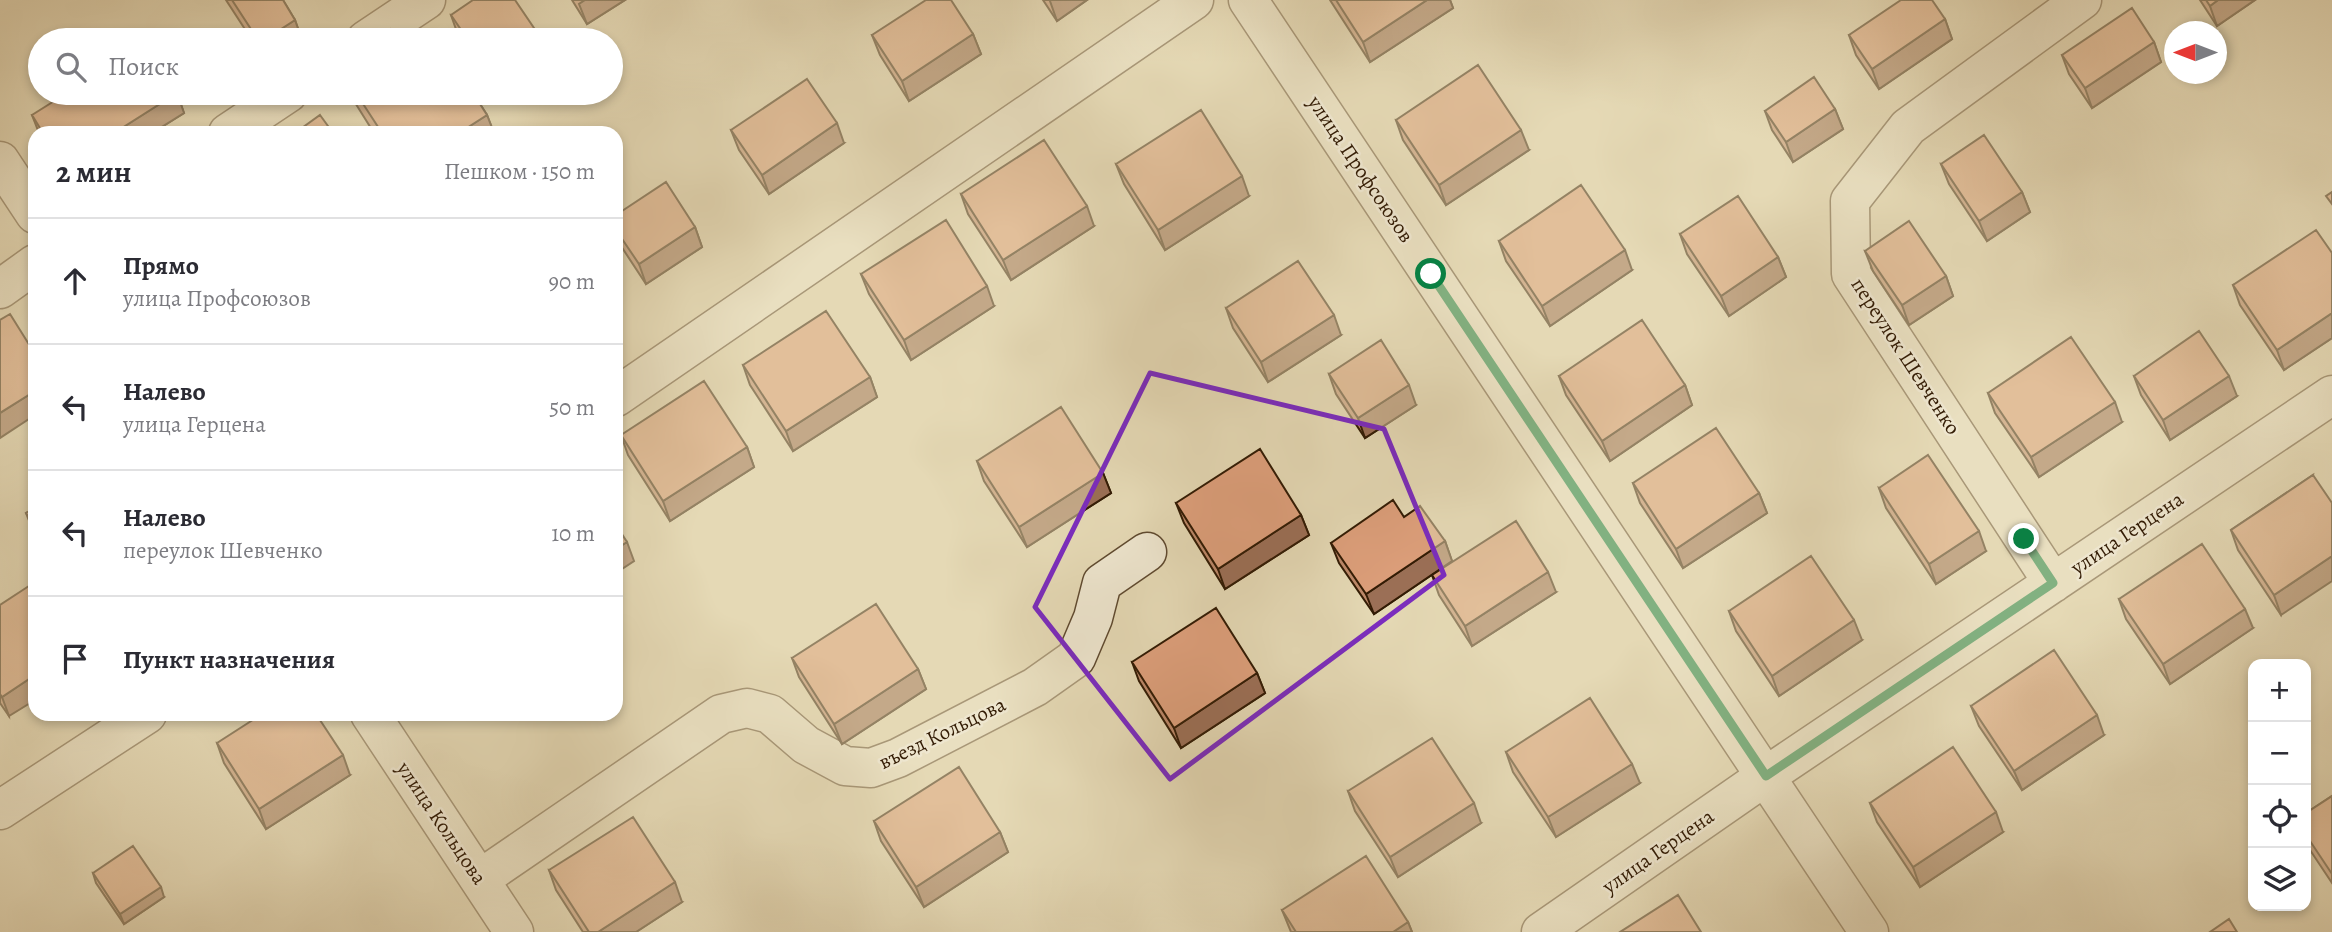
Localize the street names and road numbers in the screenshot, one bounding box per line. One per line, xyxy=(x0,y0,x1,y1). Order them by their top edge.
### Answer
street label: улица Профсоюзов xyxy=(1301,89,1421,248)
street label: переулок Шевченко xyxy=(1845,272,1967,440)
street label: улица Герцена xyxy=(2064,485,2189,582)
street label: въезд Кольцова xyxy=(874,690,1011,776)
street label: улица Кольцова xyxy=(390,755,494,890)
street label: улица Герцена xyxy=(1596,802,1720,900)

